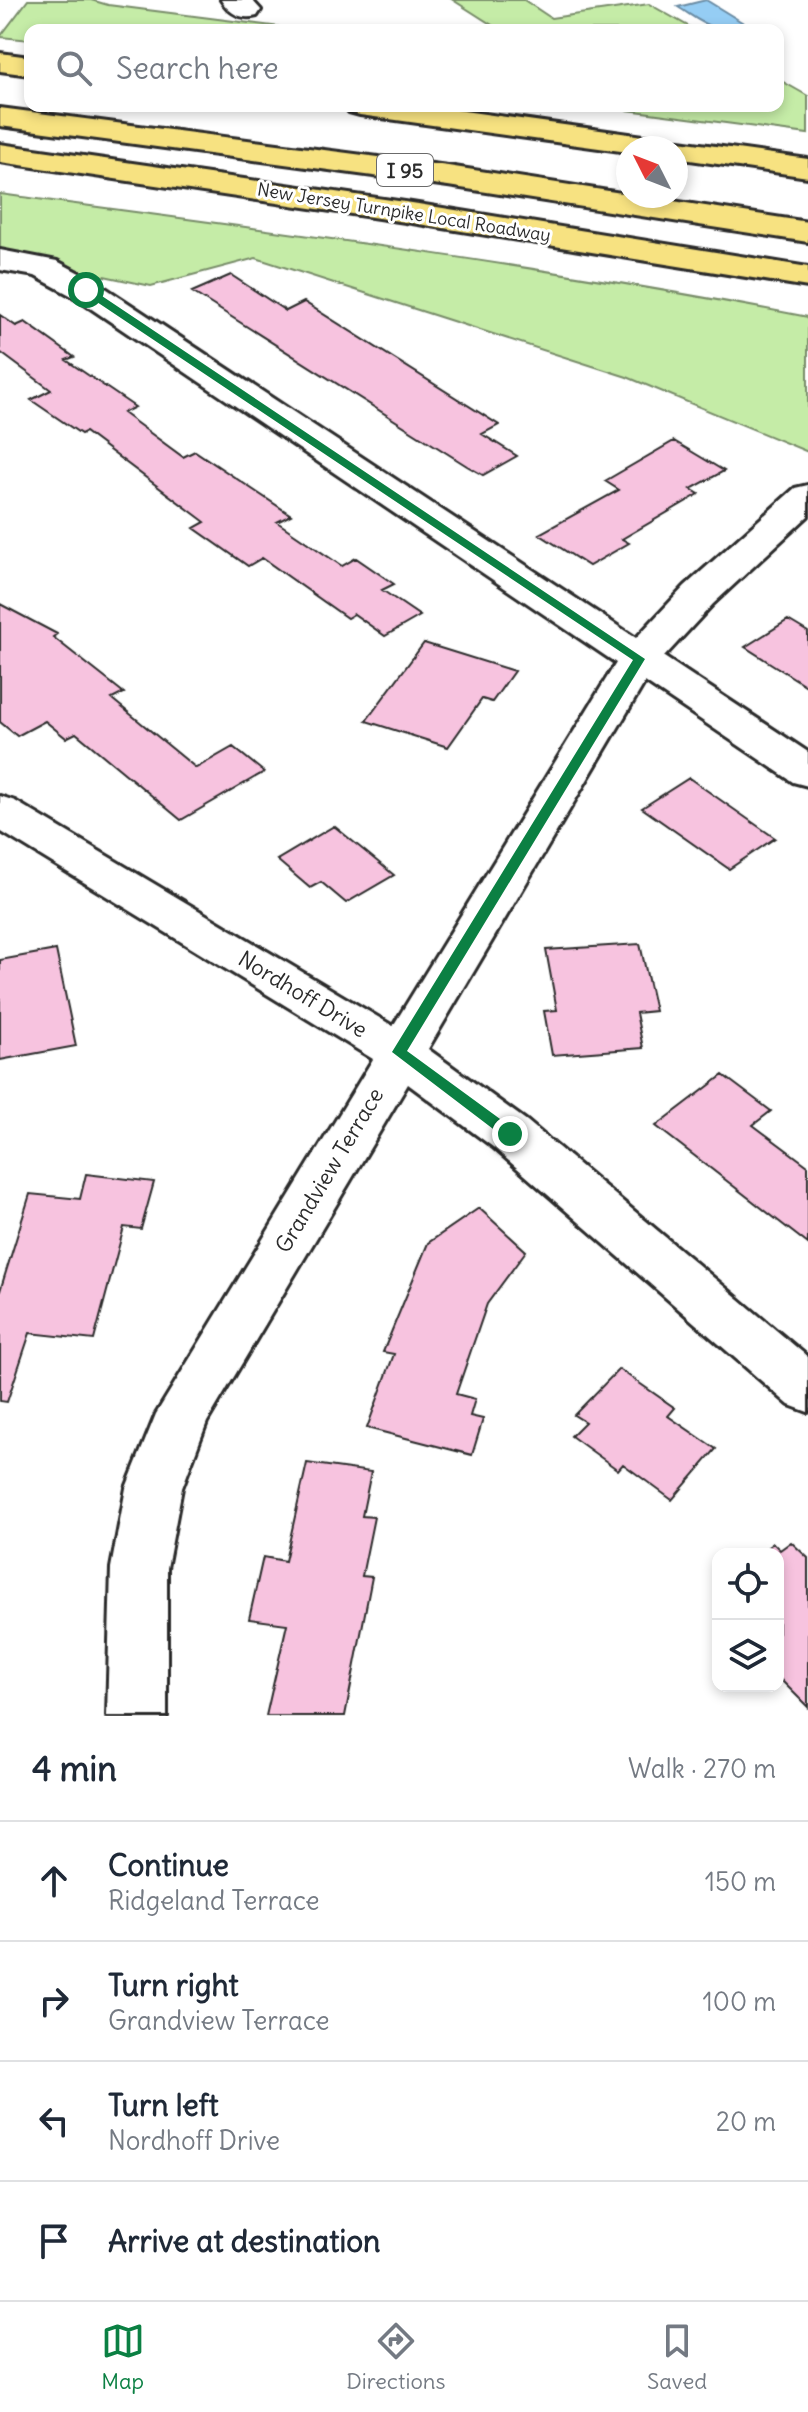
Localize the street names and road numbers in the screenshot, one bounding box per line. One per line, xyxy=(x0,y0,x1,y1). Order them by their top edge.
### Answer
road number: I 95 xyxy=(377,154,433,186)
street label: New Jersey Turnpike Local Roadway xyxy=(256,177,552,247)
street label: Nordhoff Drive xyxy=(233,944,373,1044)
street label: Grandview Terrace xyxy=(269,1082,389,1258)

